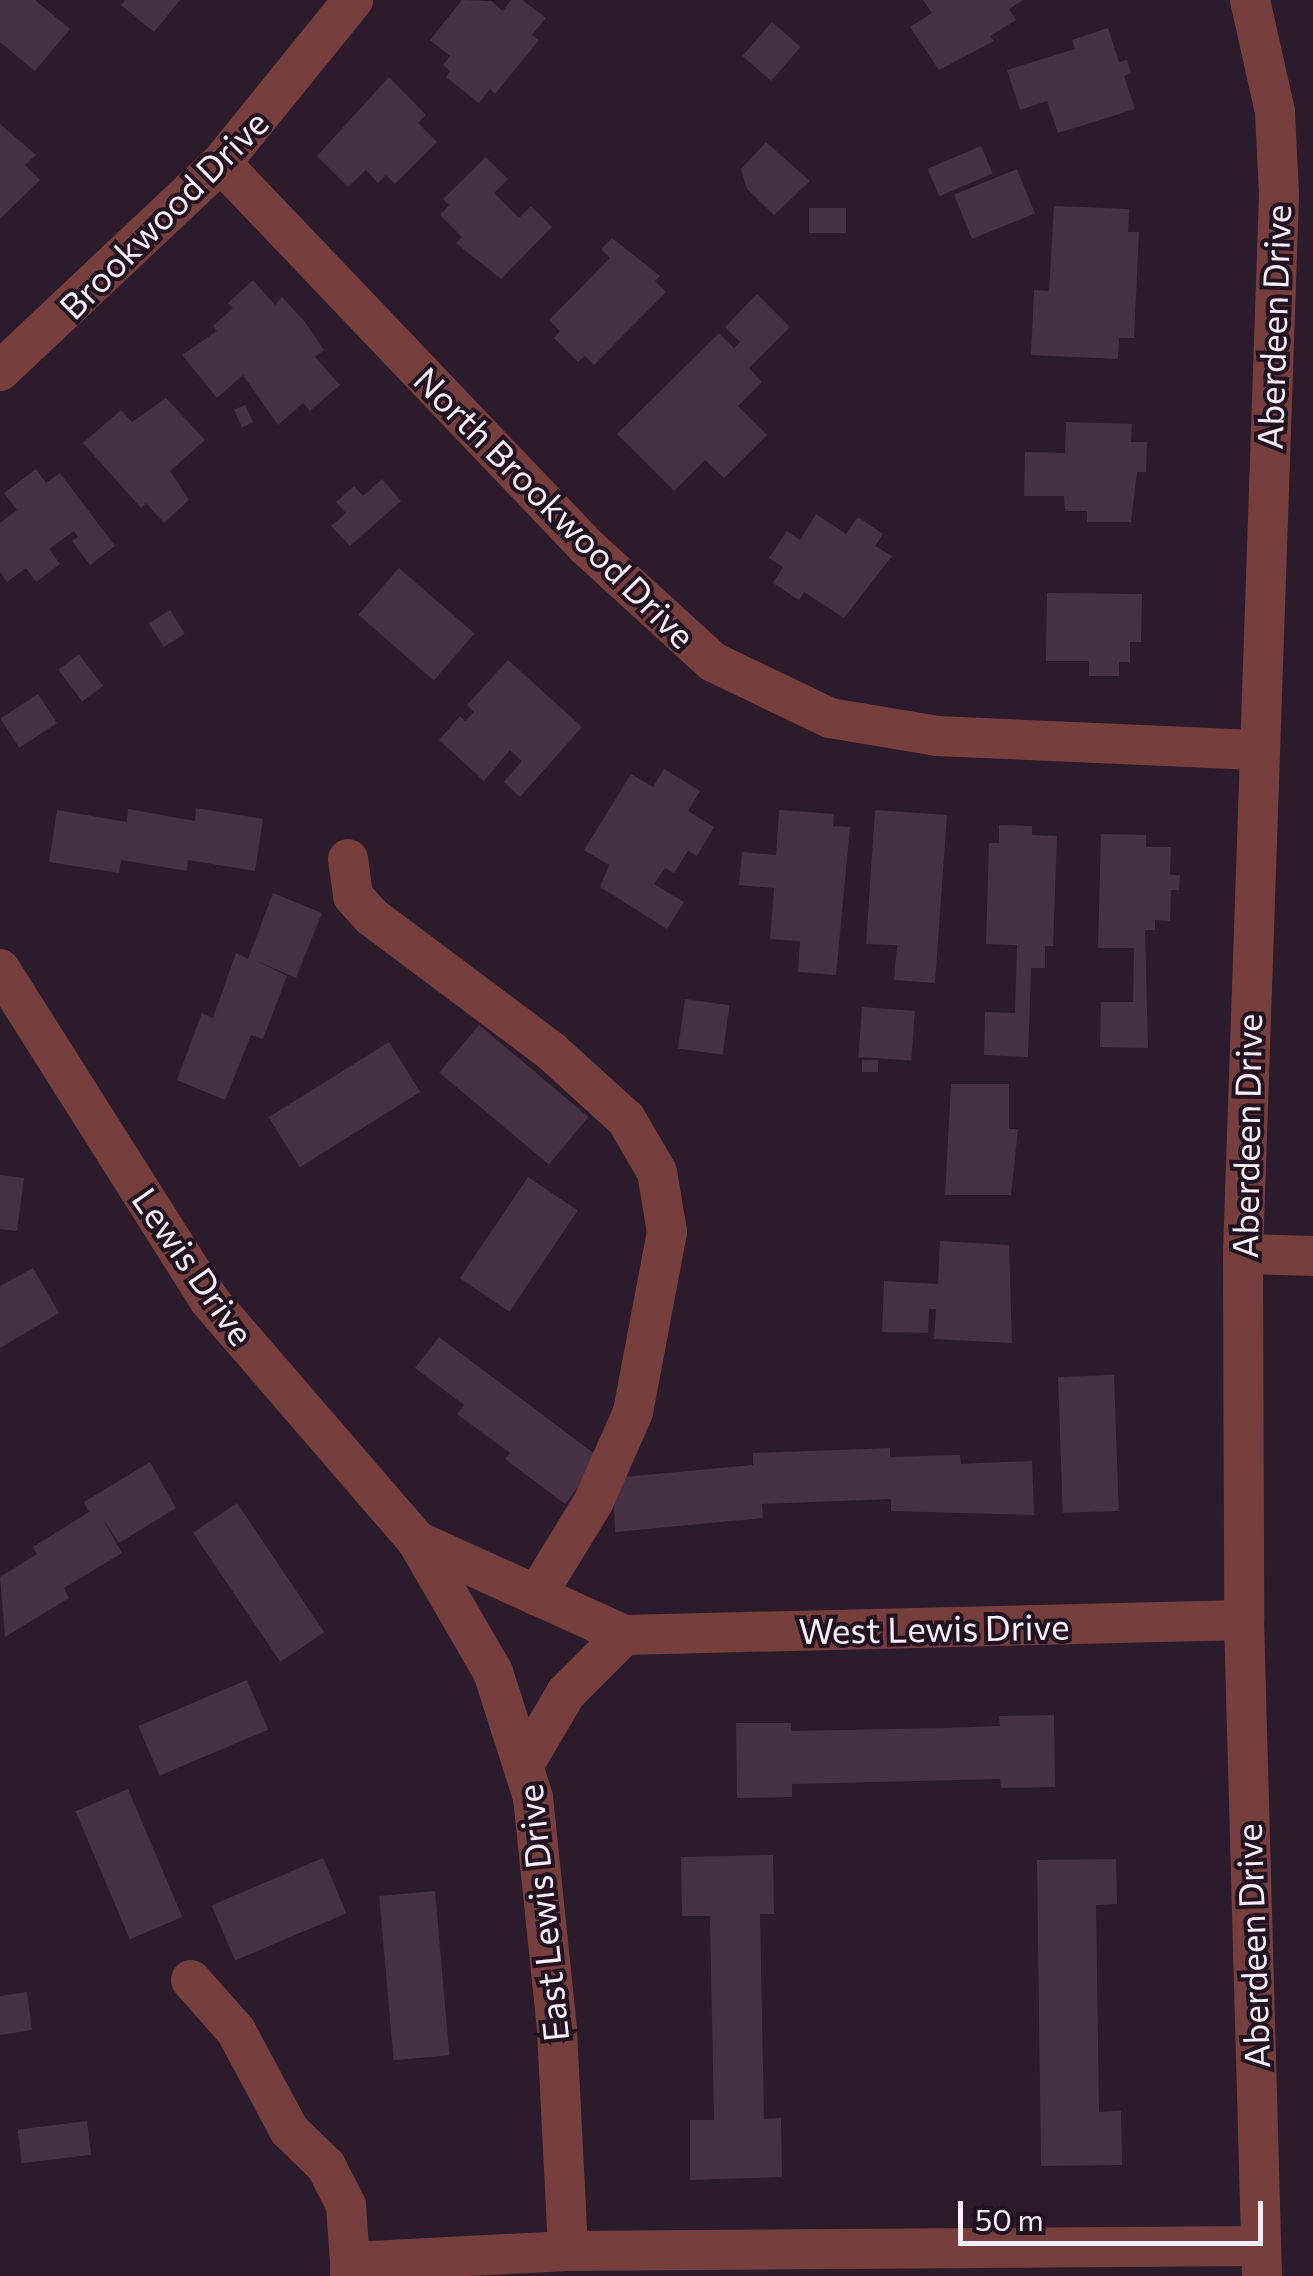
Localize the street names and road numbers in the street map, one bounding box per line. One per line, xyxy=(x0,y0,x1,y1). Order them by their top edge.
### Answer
street label: Brookwood Drive xyxy=(50,101,276,327)
street label: Aberdeen Drive xyxy=(1248,204,1298,450)
street label: North Brookwood Drive xyxy=(406,358,704,656)
street label: Aberdeen Drive xyxy=(1223,1013,1269,1259)
street label: Lewis Drive xyxy=(125,1179,263,1353)
street label: West Lewis Drive xyxy=(798,1605,1070,1651)
street label: East Lewis Drive xyxy=(508,1782,576,2044)
street label: Aberdeen Drive xyxy=(1227,1823,1277,2069)

